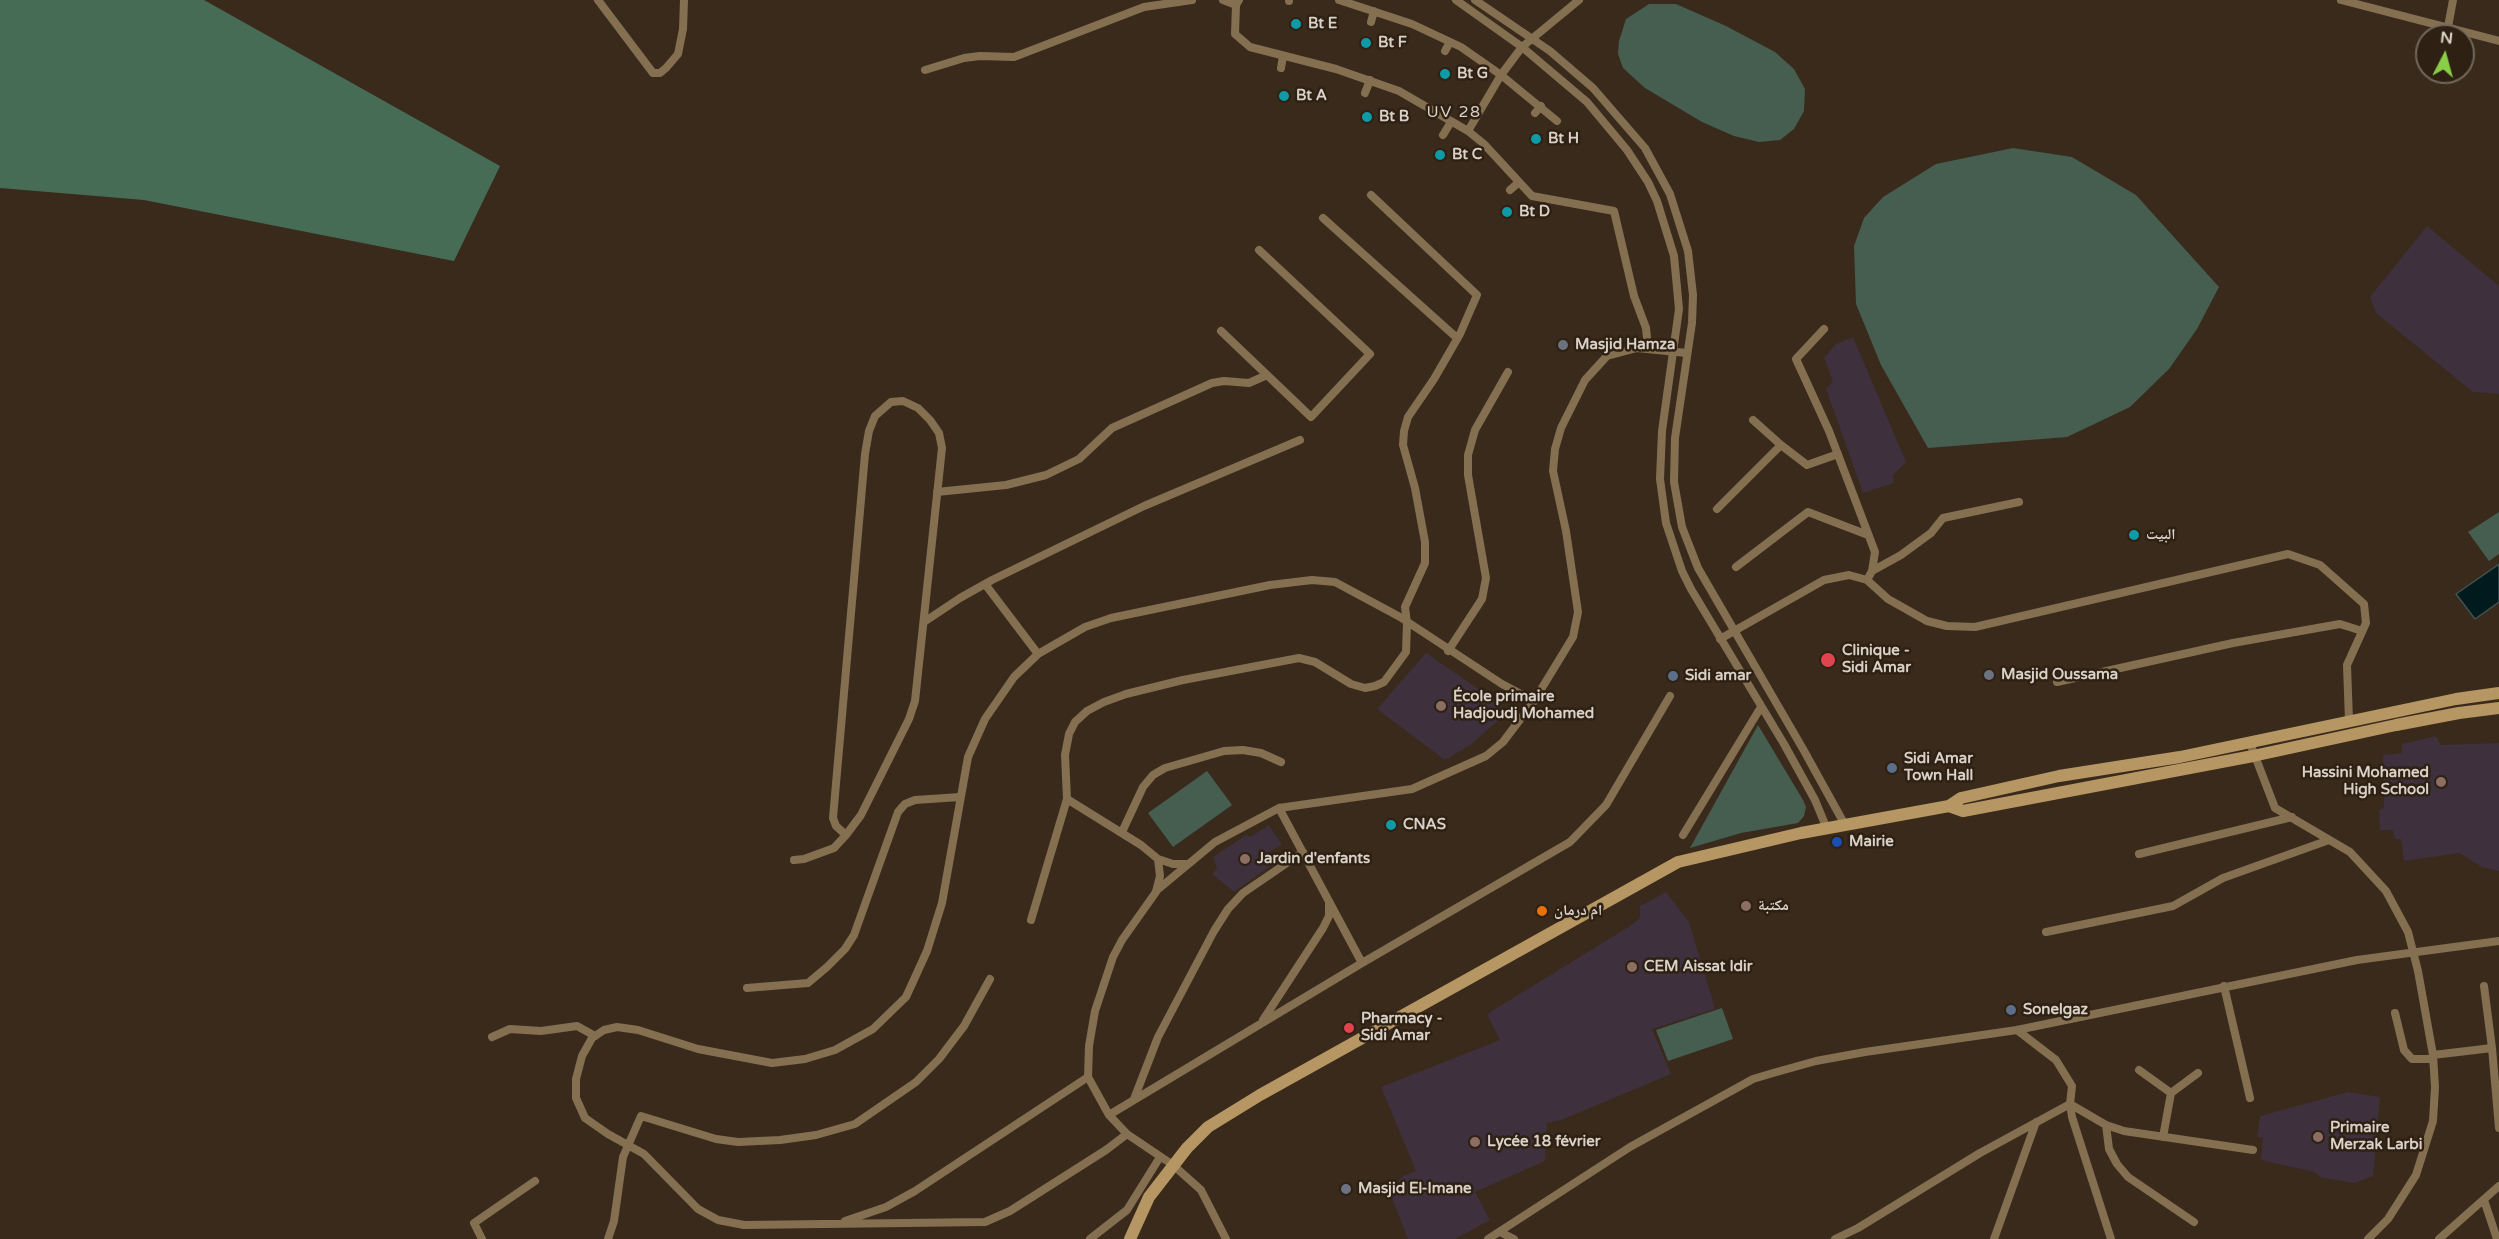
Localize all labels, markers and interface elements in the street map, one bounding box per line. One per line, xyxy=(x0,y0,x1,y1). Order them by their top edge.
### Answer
place label: Bt E xyxy=(1308,15,1337,33)
marker: Bt E xyxy=(1289,17,1303,31)
north arrow xyxy=(2415,24,2475,84)
text: N xyxy=(2439,27,2454,49)
place label: Bt F xyxy=(1378,34,1407,52)
marker: Bt F xyxy=(1359,36,1373,50)
place label: Bt G xyxy=(1457,65,1488,83)
marker: Bt G xyxy=(1438,67,1452,81)
place label: Bt A xyxy=(1296,87,1327,105)
marker: Bt A xyxy=(1277,89,1291,103)
district label: UV 28 xyxy=(1427,103,1481,123)
place label: Bt B xyxy=(1379,108,1409,126)
marker: Bt B xyxy=(1360,110,1374,124)
place label: Bt H xyxy=(1548,130,1579,148)
marker: Bt H xyxy=(1529,132,1543,146)
place label: Bt C xyxy=(1452,146,1482,164)
marker: Bt C xyxy=(1433,148,1447,162)
place label: Bt D xyxy=(1519,203,1550,221)
marker: Bt D xyxy=(1500,205,1514,219)
place label: Masjid Hamza xyxy=(1575,336,1675,354)
marker: Masjid Hamza xyxy=(1556,338,1570,352)
place label: البيت xyxy=(2146,526,2176,544)
marker: البيت xyxy=(2127,528,2141,542)
place label: Clinique - Sidi Amar xyxy=(1842,642,1911,677)
marker: Clinique - Sidi Amar xyxy=(1819,651,1837,669)
place label: Masjid Oussama xyxy=(2001,666,2118,684)
place label: Sidi amar xyxy=(1685,667,1751,685)
marker: Masjid Oussama xyxy=(1982,668,1996,682)
marker: Sidi amar xyxy=(1666,669,1680,683)
place label: École primaire Hadjoudj Mohamed xyxy=(1453,688,1594,723)
marker: École primaire Hadjoudj Mohamed xyxy=(1434,699,1448,713)
place label: Sidi Amar Town Hall xyxy=(1904,750,1973,785)
marker: Sidi Amar Town Hall xyxy=(1885,761,1899,775)
place label: Hassini Mohamed High School xyxy=(2302,764,2429,799)
marker: Hassini Mohamed High School xyxy=(2434,775,2448,789)
place label: CNAS xyxy=(1403,816,1446,834)
marker: CNAS xyxy=(1384,818,1398,832)
place label: Mairie xyxy=(1849,833,1894,851)
marker: Mairie xyxy=(1830,835,1844,849)
place label: Jardin d'enfants xyxy=(1257,850,1370,868)
marker: Jardin d'enfants xyxy=(1238,852,1252,866)
place label: مكتبة xyxy=(1758,897,1789,915)
marker: مكتبة xyxy=(1739,899,1753,913)
place label: ام درمان xyxy=(1554,902,1602,920)
marker: ام درمان xyxy=(1535,904,1549,918)
place label: CEM Aissat Idir xyxy=(1644,958,1752,976)
marker: CEM Aissat Idir xyxy=(1625,960,1639,974)
place label: Sonelgaz xyxy=(2023,1001,2088,1019)
marker: Sonelgaz xyxy=(2004,1003,2018,1017)
place label: Pharmacy - Sidi Amar xyxy=(1361,1010,1443,1045)
marker: Pharmacy - Sidi Amar xyxy=(1342,1021,1356,1035)
place label: Primaire Merzak Larbi xyxy=(2330,1119,2423,1154)
marker: Primaire Merzak Larbi xyxy=(2311,1130,2325,1144)
place label: Lycée 18 février xyxy=(1487,1133,1601,1151)
marker: Lycée 18 février xyxy=(1468,1135,1482,1149)
place label: Masjid El-Imane xyxy=(1358,1180,1472,1198)
marker: Masjid El-Imane xyxy=(1339,1182,1353,1196)

